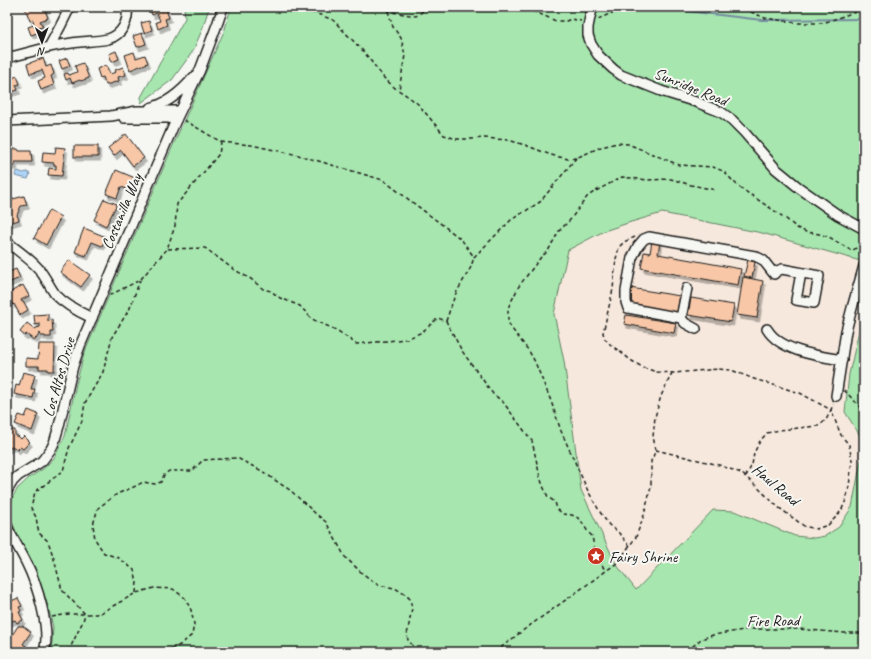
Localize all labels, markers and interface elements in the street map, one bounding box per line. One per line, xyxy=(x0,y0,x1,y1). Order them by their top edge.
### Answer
north arrow xyxy=(22,22,62,62)
text: N xyxy=(36,45,46,59)
street label: Sunridge Road xyxy=(651,63,733,112)
street label: Costanilla Way xyxy=(97,169,147,252)
street label: Los Altos Drive xyxy=(38,334,80,419)
street label: Haul Road xyxy=(748,459,805,512)
place icon: Fairy Shrine xyxy=(586,546,606,566)
place label: Fairy Shrine xyxy=(609,547,679,567)
street label: Fire Road xyxy=(747,610,802,631)

